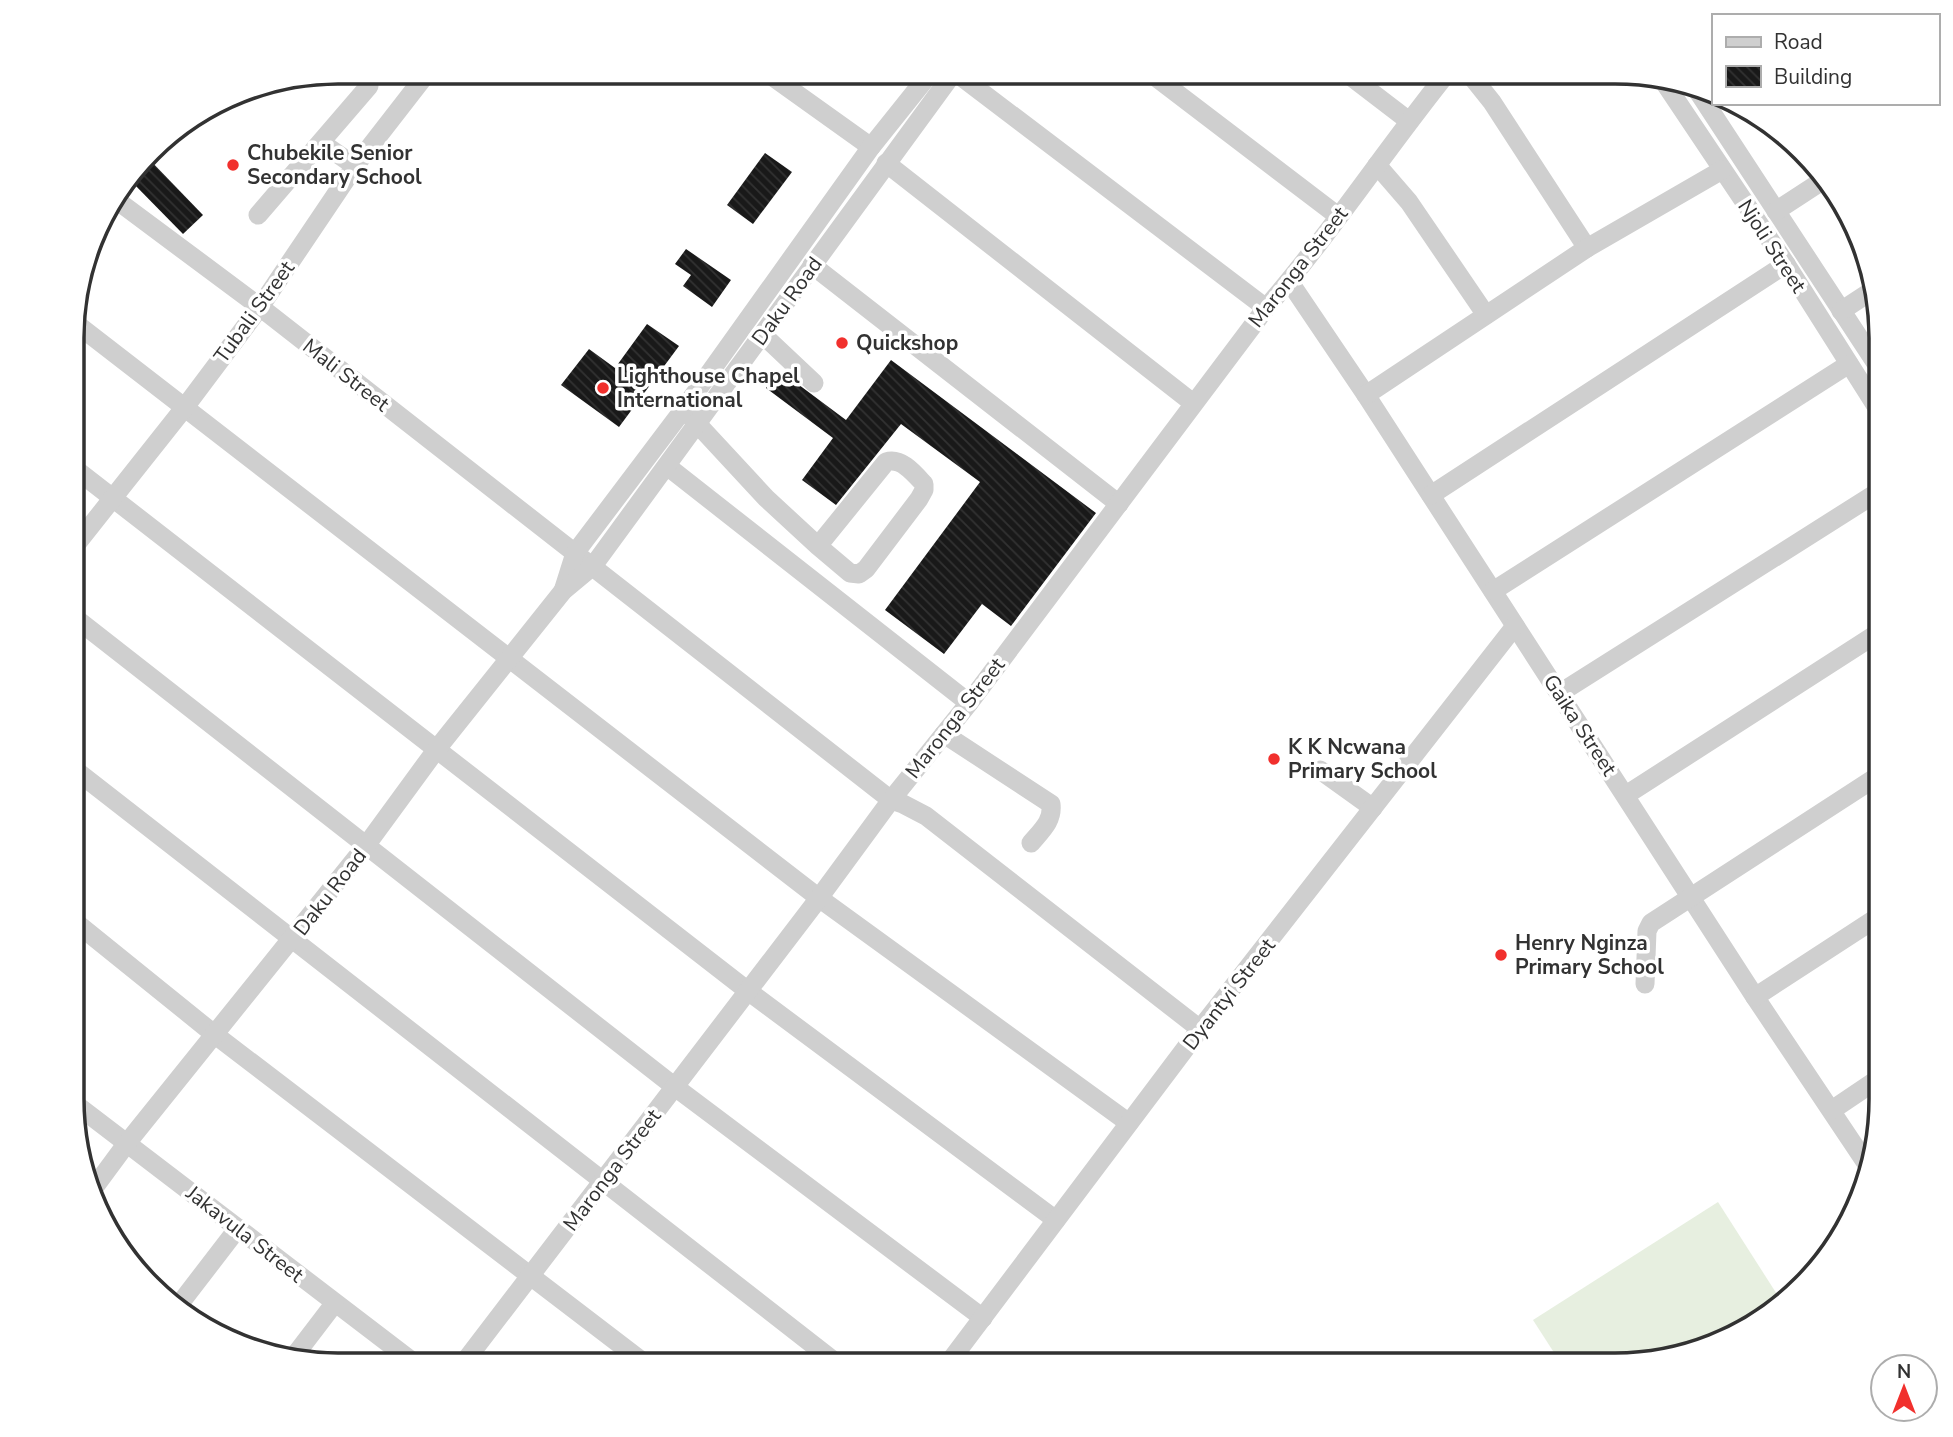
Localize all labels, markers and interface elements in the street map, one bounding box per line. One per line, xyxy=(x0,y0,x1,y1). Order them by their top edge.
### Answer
legend xyxy=(1712,14,1939,105)
text: Road xyxy=(1774,28,1823,56)
text: Building xyxy=(1774,63,1852,91)
place label: Chubekile Senior Secondary School xyxy=(247,139,422,191)
marker: Chubekile Senior Secondary School xyxy=(225,157,241,173)
street label: Njoli Street xyxy=(1731,194,1813,299)
street label: Maronga Street xyxy=(1242,200,1354,333)
street label: Daku Road xyxy=(745,251,829,351)
street label: Tubali Street xyxy=(207,255,301,369)
place label: Quickshop xyxy=(856,329,958,357)
street label: Mali Street xyxy=(297,332,396,418)
marker: Quickshop xyxy=(834,335,850,351)
place label: Lighthouse Chapel International xyxy=(617,362,800,414)
marker: Lighthouse Chapel International xyxy=(595,380,611,396)
street label: Maronga Street xyxy=(899,651,1011,784)
street label: Gaika Street xyxy=(1537,669,1624,782)
place label: K K Ncwana Primary School xyxy=(1288,733,1437,785)
marker: K K Ncwana Primary School xyxy=(1266,751,1282,767)
street label: Daku Road xyxy=(287,843,373,941)
place label: Henry Nginza Primary School xyxy=(1515,929,1664,981)
street label: Dyantyi Street xyxy=(1176,932,1282,1056)
marker: Henry Nginza Primary School xyxy=(1493,947,1509,963)
street label: Maronga Street xyxy=(557,1103,668,1237)
street label: Jakavula Street xyxy=(180,1179,310,1289)
north arrow xyxy=(1869,1353,1939,1423)
text: N xyxy=(1897,1359,1911,1385)

